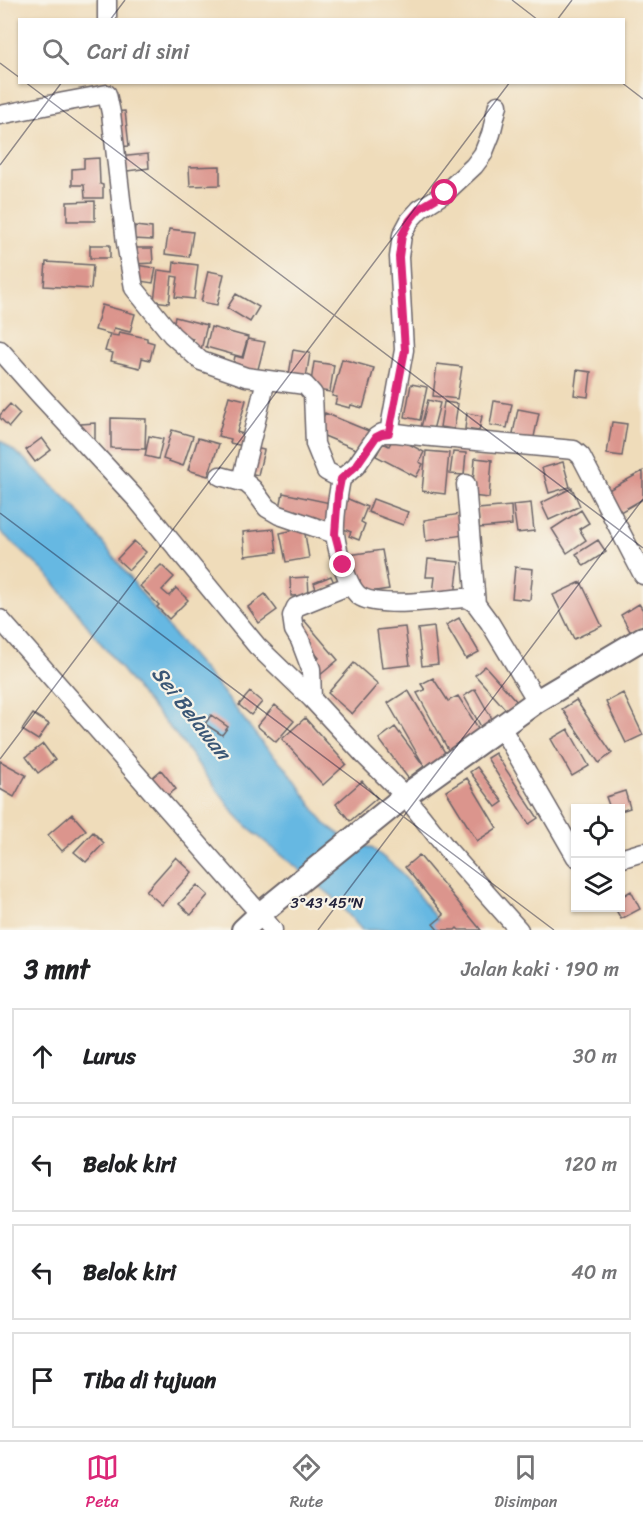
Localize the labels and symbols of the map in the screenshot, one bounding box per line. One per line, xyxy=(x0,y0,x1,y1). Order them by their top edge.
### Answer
route start xyxy=(431,179,457,205)
route end xyxy=(329,551,355,577)
water label: Sei Belawan xyxy=(142,657,242,771)
text: 3°43'45"N xyxy=(290,890,364,916)

